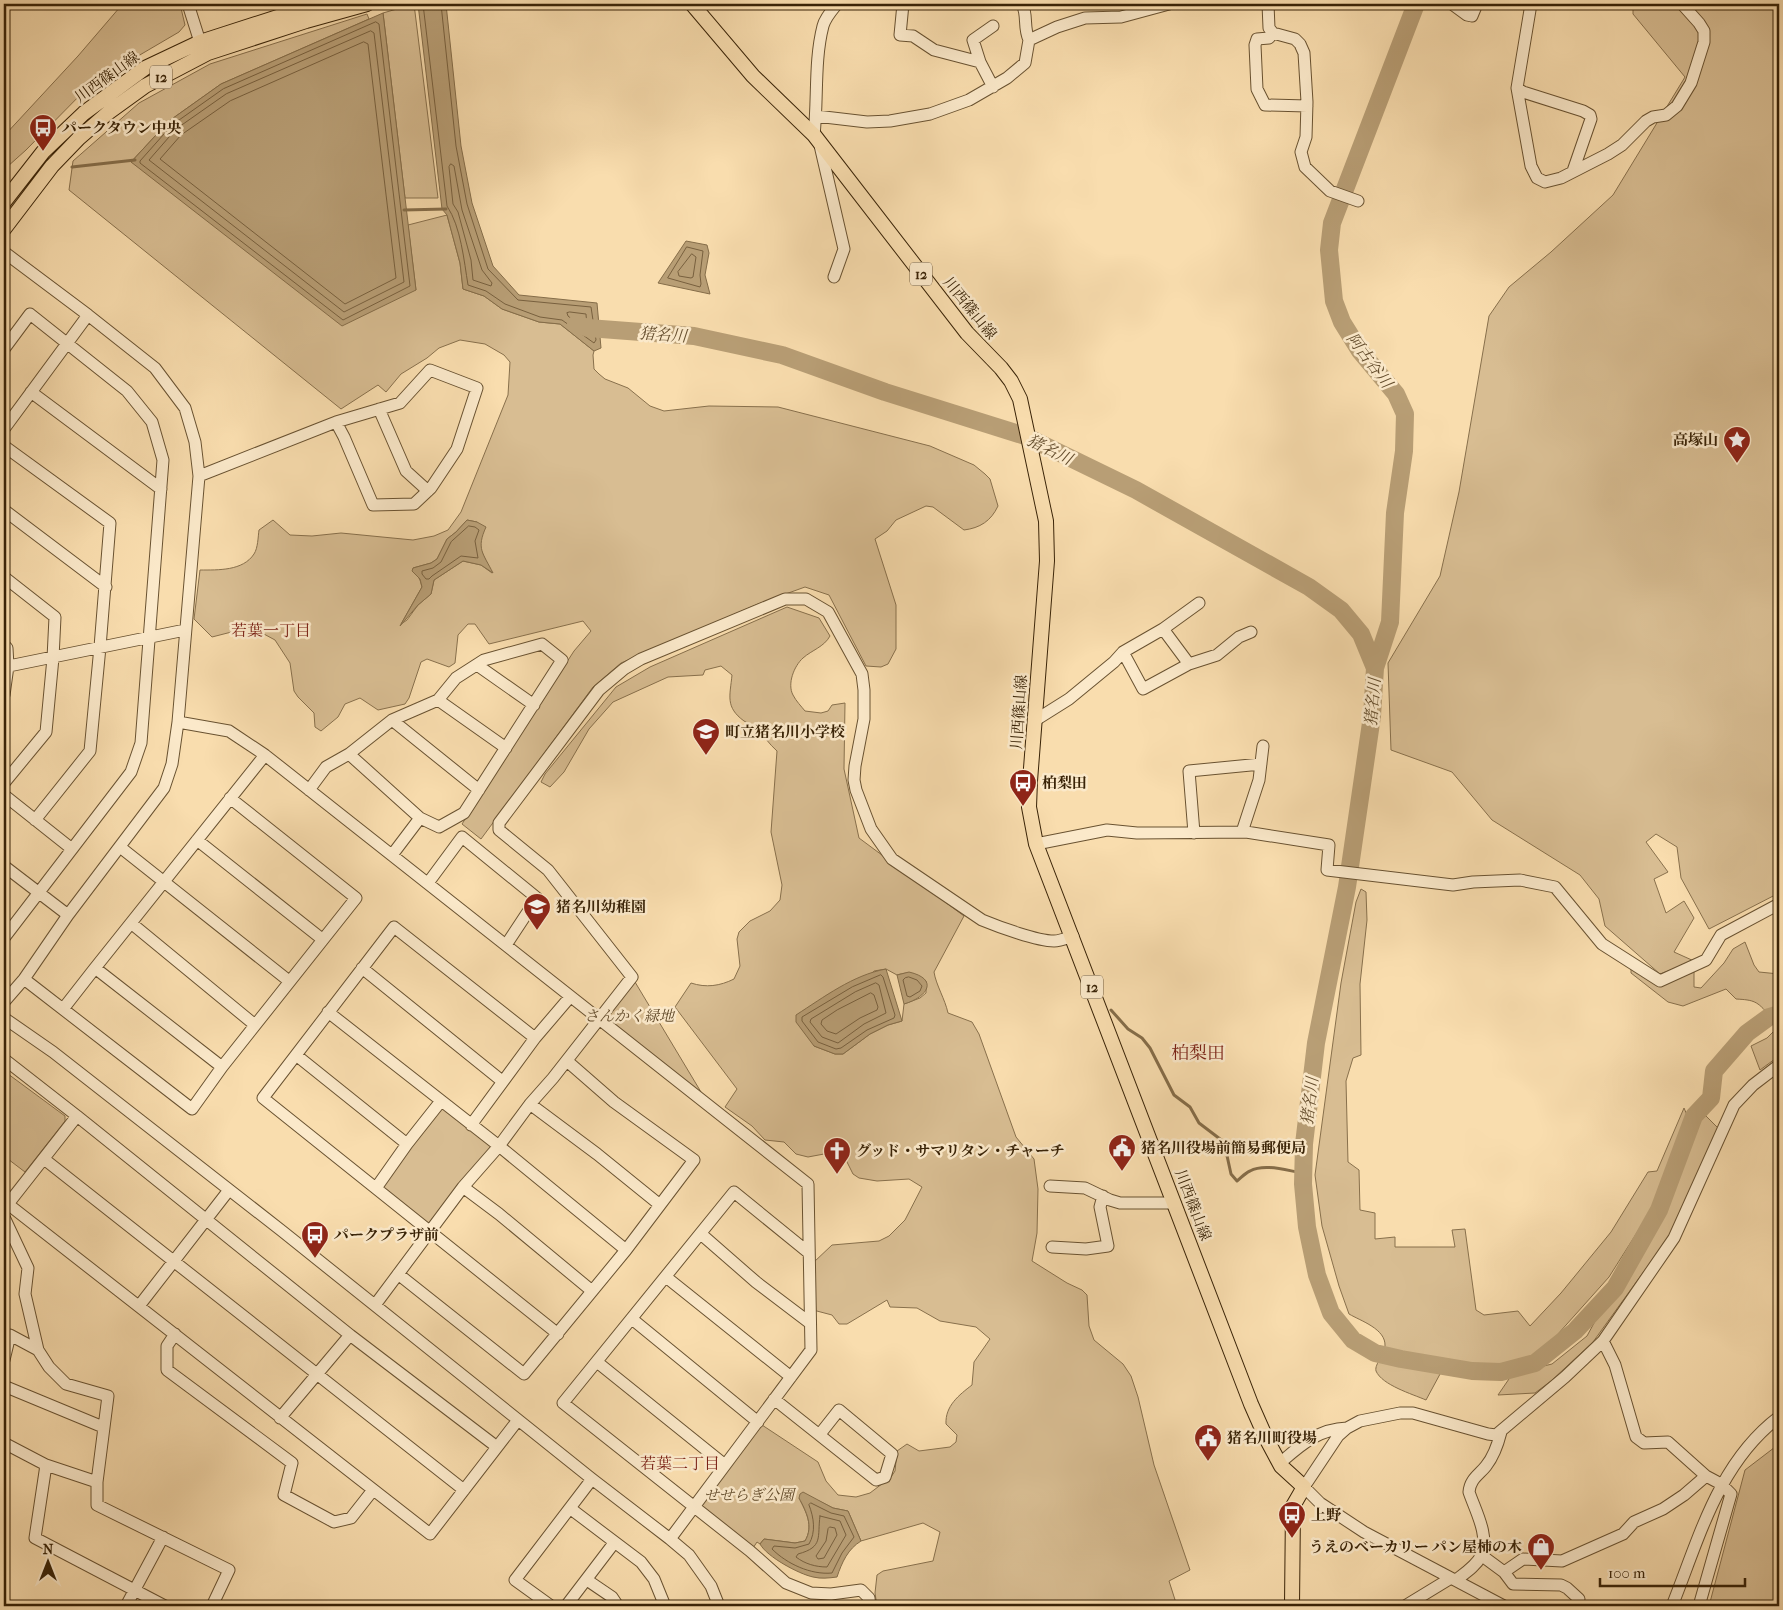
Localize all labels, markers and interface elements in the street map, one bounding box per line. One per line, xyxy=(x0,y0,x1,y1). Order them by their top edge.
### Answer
street label: 川西篠山線 xyxy=(71,48,143,106)
road number: 12 xyxy=(150,66,172,88)
bus stop icon: パークタウン中央 xyxy=(28,113,58,152)
place label: パークタウン中央 xyxy=(62,119,182,137)
road number: 12 xyxy=(910,262,932,286)
street label: 川西篠山線 xyxy=(939,273,1001,343)
water label: 猪名川 xyxy=(638,323,690,346)
water label: 阿古谷川 xyxy=(1343,329,1398,393)
place icon: 高塚山 xyxy=(1722,425,1752,464)
water label: 猪名川 xyxy=(1024,430,1077,469)
place label: 高塚山 xyxy=(1673,431,1718,449)
district label: 若葉一丁目 xyxy=(231,621,311,640)
street label: 川西篠山線 xyxy=(1007,674,1031,750)
water label: 猪名川 xyxy=(1361,675,1384,727)
school or university icon: 町立猪名川小学校 xyxy=(691,717,721,756)
place label: 町立猪名川小学校 xyxy=(725,723,845,741)
bus stop icon: 柏梨田 xyxy=(1008,768,1038,807)
place label: 柏梨田 xyxy=(1042,774,1087,792)
school or university icon: 猪名川幼稚園 xyxy=(522,892,552,931)
place label: 猪名川幼稚園 xyxy=(556,898,646,916)
road number: 12 xyxy=(1081,976,1103,999)
park label: さんかく緑地 xyxy=(584,1007,676,1025)
district label: 柏梨田 xyxy=(1171,1043,1225,1064)
water label: 猪名川 xyxy=(1297,1074,1322,1126)
public building icon: 猪名川役場前簡易郵便局 xyxy=(1107,1133,1137,1172)
church icon: グッド・サマリタン・チャーチ xyxy=(822,1136,852,1175)
place label: 猪名川役場前簡易郵便局 xyxy=(1141,1139,1306,1157)
place label: グッド・サマリタン・チャーチ xyxy=(856,1142,1065,1160)
street label: 川西篠山線 xyxy=(1171,1167,1215,1243)
bus stop icon: パークプラザ前 xyxy=(300,1220,330,1259)
place label: パークプラザ前 xyxy=(334,1226,439,1244)
public building icon: 猪名川町役場 xyxy=(1193,1423,1223,1462)
place label: 猪名川町役場 xyxy=(1227,1429,1317,1447)
district label: 若葉二丁目 xyxy=(640,1454,720,1473)
park label: せせらぎ公園 xyxy=(704,1486,797,1504)
bus stop icon: 上野 xyxy=(1277,1500,1307,1539)
place label: 上野 xyxy=(1311,1506,1342,1524)
shop icon: うえのベーカリー パン屋柿の木 xyxy=(1526,1532,1556,1571)
north arrow xyxy=(22,1538,72,1588)
place label: うえのベーカリー パン屋柿の木 xyxy=(1309,1538,1522,1556)
text: N xyxy=(43,1541,54,1558)
scale bar xyxy=(1600,1555,1746,1587)
text: 100 m xyxy=(1608,1564,1646,1582)

